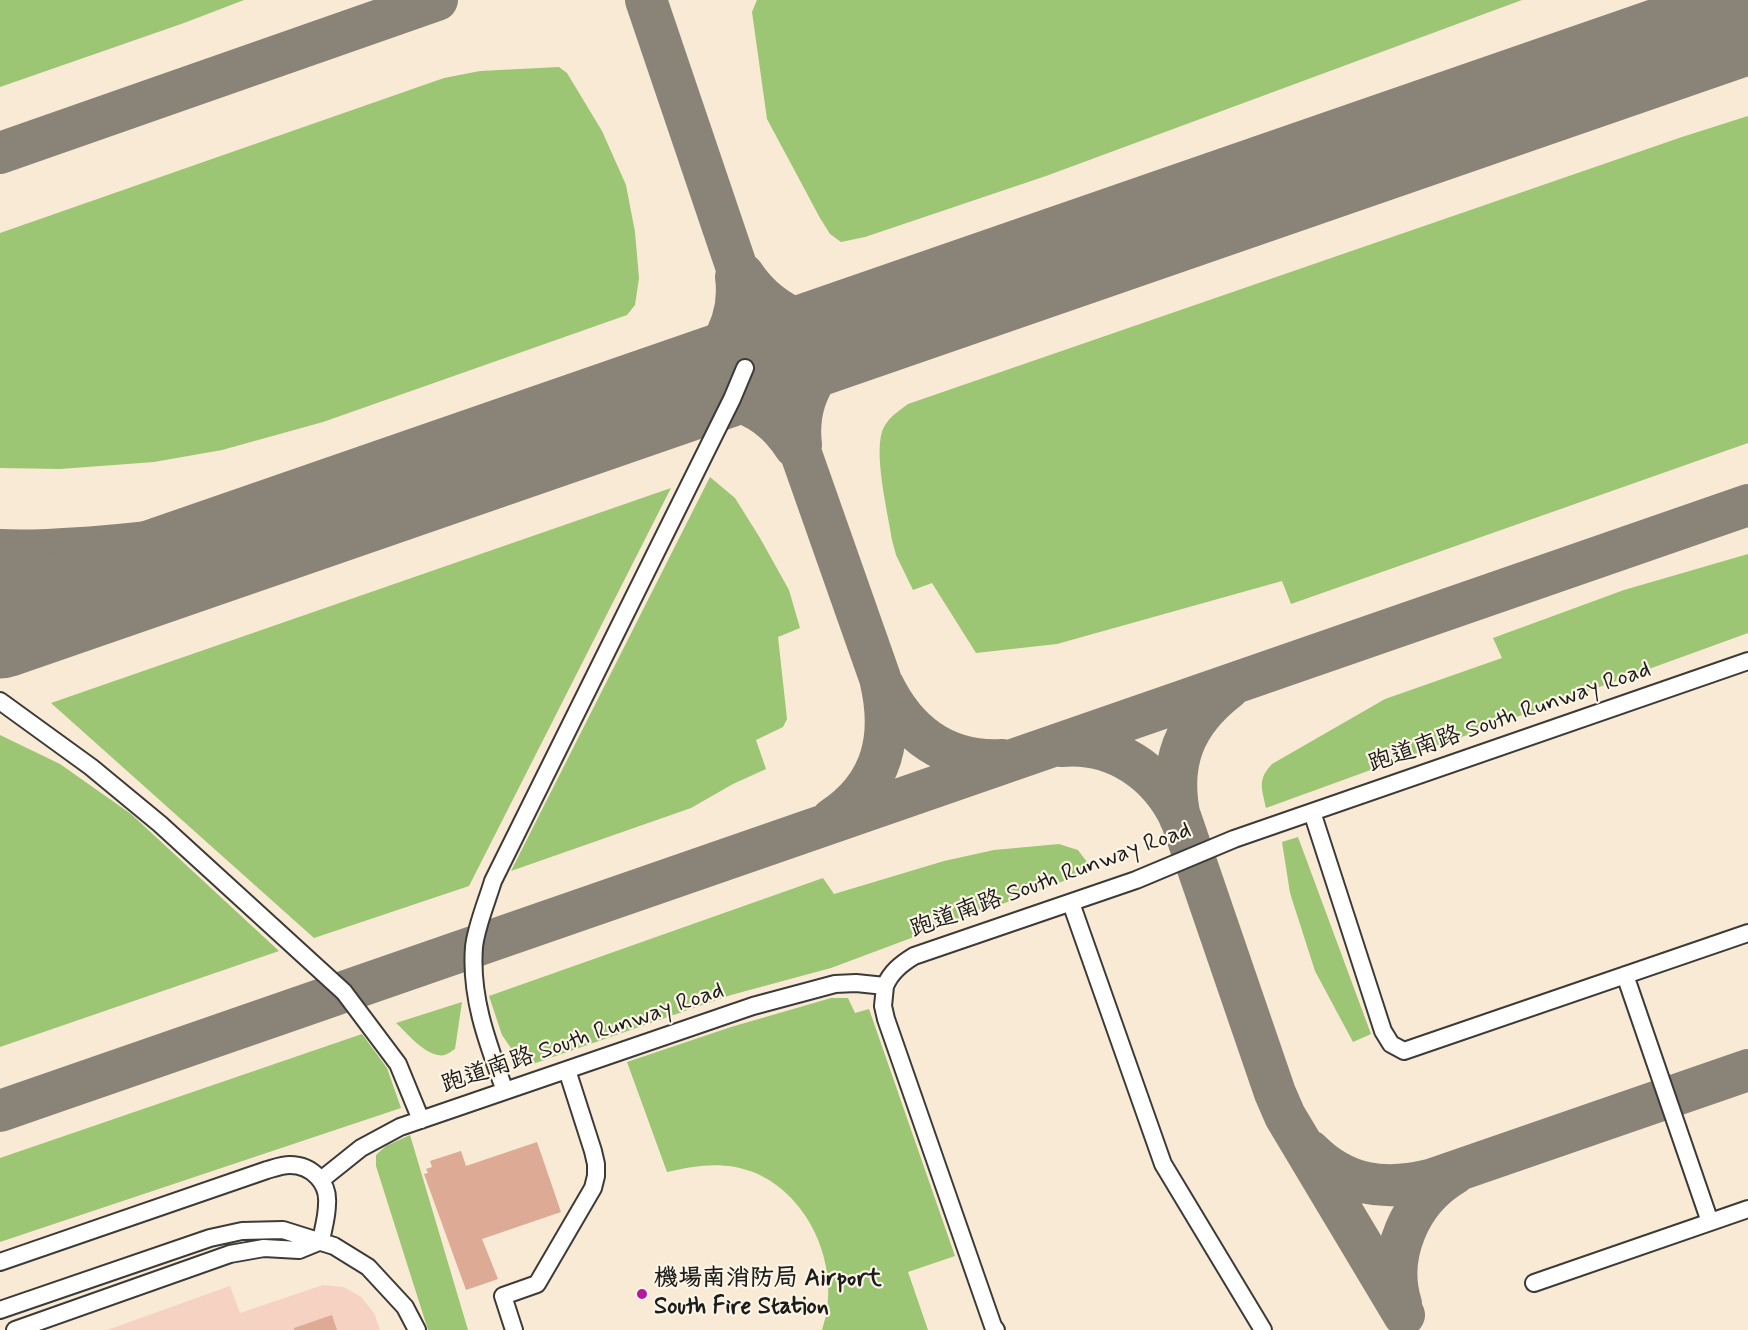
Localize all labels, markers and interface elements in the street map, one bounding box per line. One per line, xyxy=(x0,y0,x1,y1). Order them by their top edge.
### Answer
street label: 跑道南路 South Runway Road xyxy=(1365,656,1655,780)
street label: 跑道南路 South Runway Road xyxy=(907,817,1195,945)
street label: 跑道南路 South Runway Road xyxy=(438,977,728,1101)
place label: 機場南消防局 Airport South Fire Station xyxy=(654,1266,882,1322)
marker: 機場南消防局 Airport South Fire Station xyxy=(635,1287,649,1301)

